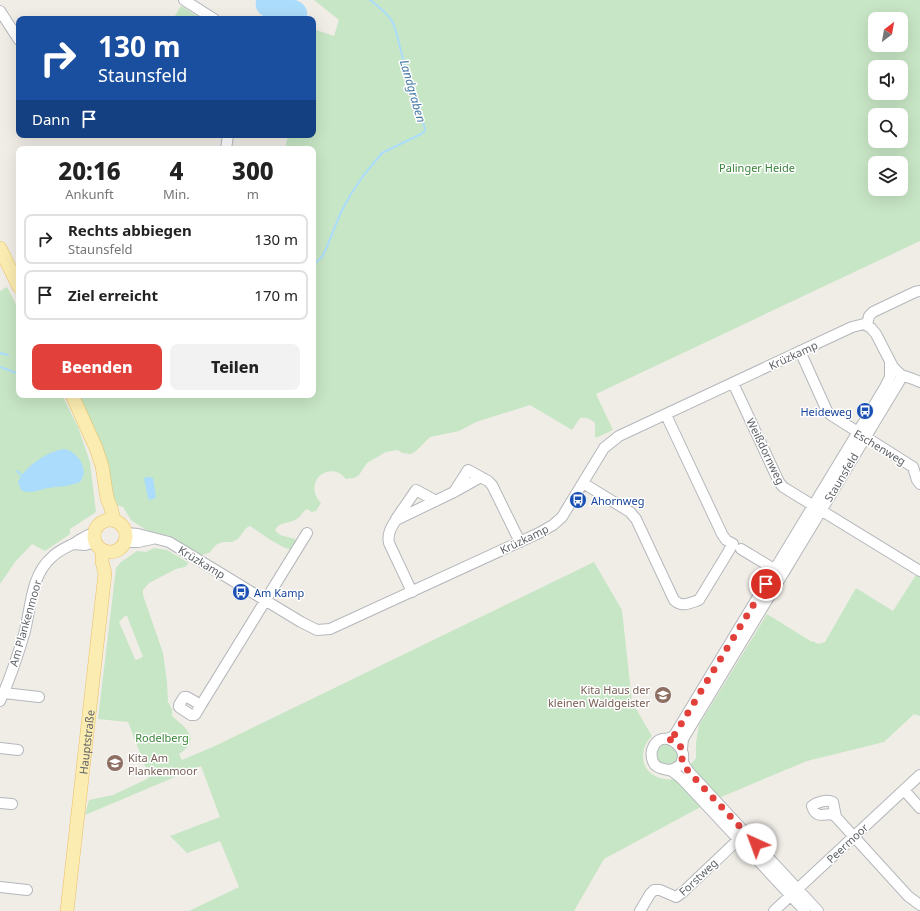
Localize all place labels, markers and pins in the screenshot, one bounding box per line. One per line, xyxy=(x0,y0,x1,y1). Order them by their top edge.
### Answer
bus stop icon: Heideweg xyxy=(855,401,875,421)
place label: Heideweg xyxy=(800,404,852,419)
bus stop icon: Ahornweg xyxy=(568,490,588,510)
place label: Ahornweg xyxy=(591,493,644,508)
pin xyxy=(749,567,783,601)
bus stop icon: Am Kamp xyxy=(231,582,251,602)
place label: Am Kamp xyxy=(254,585,304,600)
place label: Kita Haus der kleinen Waldgeister xyxy=(548,682,650,710)
school or university icon: Kita Haus der kleinen Waldgeister xyxy=(653,685,673,705)
place label: Kita Am Plankenmoor xyxy=(128,750,198,778)
school or university icon: Kita Am Plankenmoor xyxy=(105,753,125,773)

